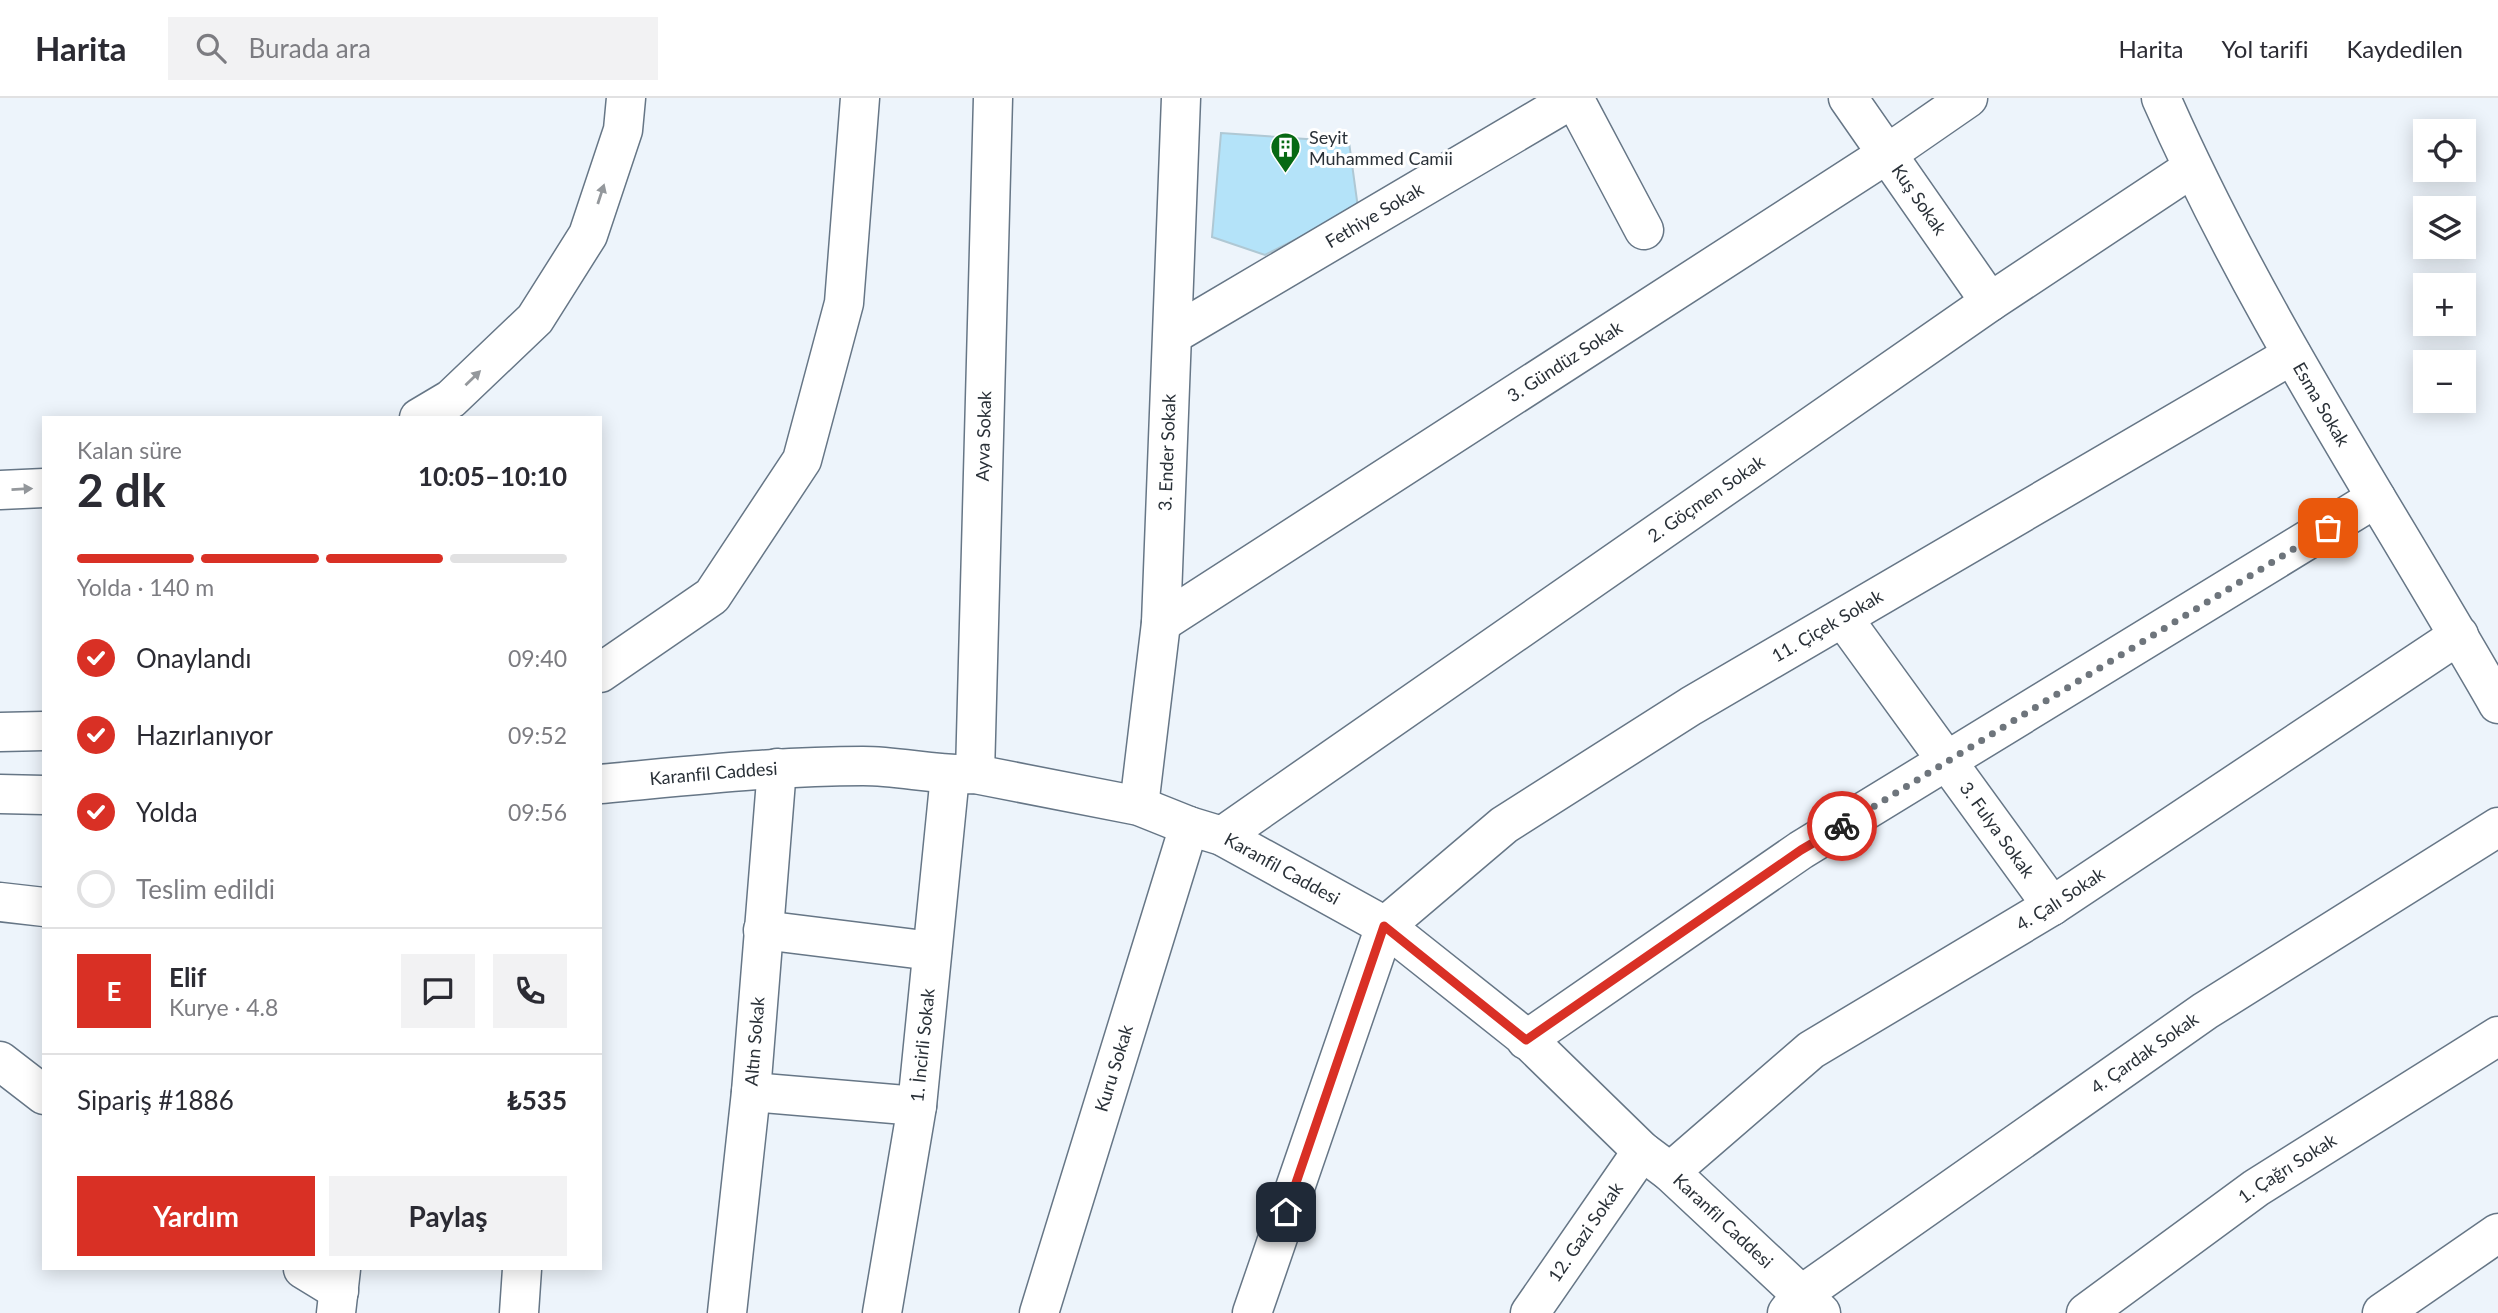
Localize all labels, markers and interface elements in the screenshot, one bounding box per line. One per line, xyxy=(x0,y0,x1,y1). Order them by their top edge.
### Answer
search box xyxy=(168,17,658,80)
text: Harita xyxy=(35,28,126,68)
icon: search xyxy=(192,29,230,67)
text: Burada ara xyxy=(248,32,371,64)
text: Harita xyxy=(2119,34,2183,63)
text: Yol tarifi xyxy=(2221,34,2308,63)
text: Kaydedilen xyxy=(2346,34,2463,63)
map controls xyxy=(2413,119,2476,413)
button: locate xyxy=(2413,119,2476,182)
place label: Seyit Muhammed Camii xyxy=(1309,126,1453,169)
building icon: Seyit Muhammed Camii xyxy=(1269,131,1303,175)
street label: Kuş Sokak xyxy=(1887,160,1952,239)
street label: Fethiye Sokak xyxy=(1321,177,1428,252)
one-way arrow xyxy=(596,184,607,205)
button: layers xyxy=(2413,196,2476,259)
button: + xyxy=(2413,273,2476,336)
street label: 3. Gündüz Sokak xyxy=(1503,316,1627,406)
button: − xyxy=(2413,350,2476,413)
street label: Esma Sokak xyxy=(2289,358,2355,451)
one-way arrow xyxy=(464,370,481,386)
street label: Ayva Sokak xyxy=(971,390,995,482)
street label: 3. Ender Sokak xyxy=(1153,393,1180,511)
text: Kalan süre xyxy=(77,436,182,464)
street label: 2. Göçmen Sokak xyxy=(1643,450,1769,547)
text: 10:05–10:10 xyxy=(418,460,567,492)
text: 2 dk xyxy=(77,462,166,517)
one-way arrow xyxy=(11,484,33,495)
pin xyxy=(2298,498,2358,558)
icon: bag xyxy=(2309,509,2347,547)
text: Yolda · 140 m xyxy=(77,573,214,601)
street label: 11. Çiçek Sokak xyxy=(1767,584,1887,666)
icon: check xyxy=(77,639,115,677)
text: Onaylandı xyxy=(136,642,251,674)
text: 09:40 xyxy=(508,644,567,672)
icon: check xyxy=(77,716,115,754)
text: Hazırlanıyor xyxy=(136,719,273,751)
text: 09:52 xyxy=(508,721,567,749)
street label: Karanfil Caddesi xyxy=(649,757,778,789)
street label: 3. Fulya Sokak xyxy=(1956,777,2040,882)
courier xyxy=(1807,791,1877,861)
icon: check xyxy=(77,793,115,831)
text: Yolda xyxy=(136,796,198,828)
text: 09:56 xyxy=(508,798,567,826)
icon: bike xyxy=(1823,807,1861,845)
street label: Karanfil Caddesi xyxy=(1221,828,1344,909)
street label: 4. Çalı Sokak xyxy=(2012,862,2109,935)
text: Teslim edildi xyxy=(136,873,275,905)
button: chat xyxy=(401,954,475,1028)
button: phone xyxy=(493,954,567,1028)
text: Elif xyxy=(169,961,206,993)
text: E xyxy=(107,975,121,1007)
street label: 1. İncirli Sokak xyxy=(905,986,939,1103)
text: Kurye · 4.8 xyxy=(169,993,278,1021)
street label: Altın Sokak xyxy=(740,995,769,1087)
street label: 4. Çardak Sokak xyxy=(2086,1007,2203,1098)
street label: Kuru Sokak xyxy=(1090,1021,1137,1114)
text: Sipariş #1886 xyxy=(77,1084,234,1116)
text: ₺535 xyxy=(507,1084,567,1116)
street label: 1. Çağrı Sokak xyxy=(2233,1128,2341,1207)
street label: Karanfil Caddesi xyxy=(1669,1169,1778,1272)
button: Yardım xyxy=(77,1176,315,1256)
button: Paylaş xyxy=(329,1176,567,1256)
street label: 12. Gazi Sokak xyxy=(1543,1177,1627,1286)
pin xyxy=(1256,1182,1316,1242)
icon: home xyxy=(1267,1193,1305,1231)

